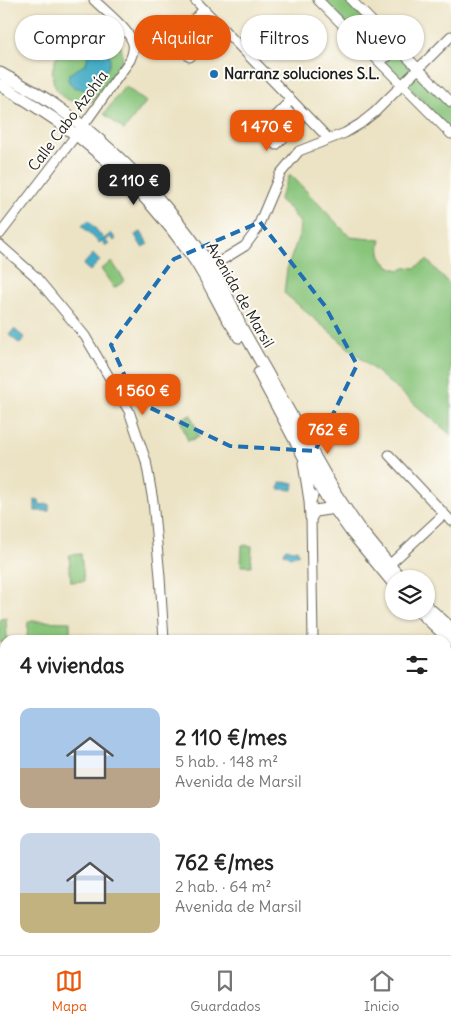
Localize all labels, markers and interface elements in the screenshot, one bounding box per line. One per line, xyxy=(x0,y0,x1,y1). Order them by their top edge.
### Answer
chip: Comprar xyxy=(15,15,124,60)
chip: Alquilar xyxy=(134,15,231,60)
chip: Filtros xyxy=(241,15,327,60)
chip: Nuevo xyxy=(337,15,424,60)
place label: Narranz soluciones S.L. xyxy=(224,64,379,83)
street label: Calle Cabo Azohía xyxy=(24,66,112,175)
marker: Narranz soluciones S.L. xyxy=(208,68,220,80)
pin: 1 470 € xyxy=(221,110,313,152)
text: 1 470 € xyxy=(241,116,293,136)
pin: 2 110 € xyxy=(88,164,180,206)
text: 2 110 € xyxy=(109,170,159,190)
street label: Avenida de Marsil xyxy=(203,239,278,351)
pin: 1 560 € xyxy=(97,374,189,416)
text: 1 560 € xyxy=(116,380,170,400)
pin: 762 € xyxy=(293,412,363,455)
text: 762 € xyxy=(308,419,348,439)
map controls xyxy=(385,570,435,620)
button: layers xyxy=(385,570,435,620)
icon: filters xyxy=(403,651,431,679)
text: 4 viviendas xyxy=(20,652,124,679)
text: 2 110 €/mes xyxy=(175,724,287,751)
icon: home xyxy=(60,728,120,788)
text: 5 hab. · 148 m² xyxy=(175,751,278,771)
text: Avenida de Marsil xyxy=(175,771,302,791)
text: 762 €/mes xyxy=(175,849,274,876)
icon: home xyxy=(60,853,120,913)
text: 2 hab. · 64 m² xyxy=(175,876,272,896)
text: Avenida de Marsil xyxy=(175,896,302,916)
tab: Mapa xyxy=(52,967,87,1015)
tab: Guardados xyxy=(190,967,261,1015)
tab: Inicio xyxy=(364,967,399,1015)

